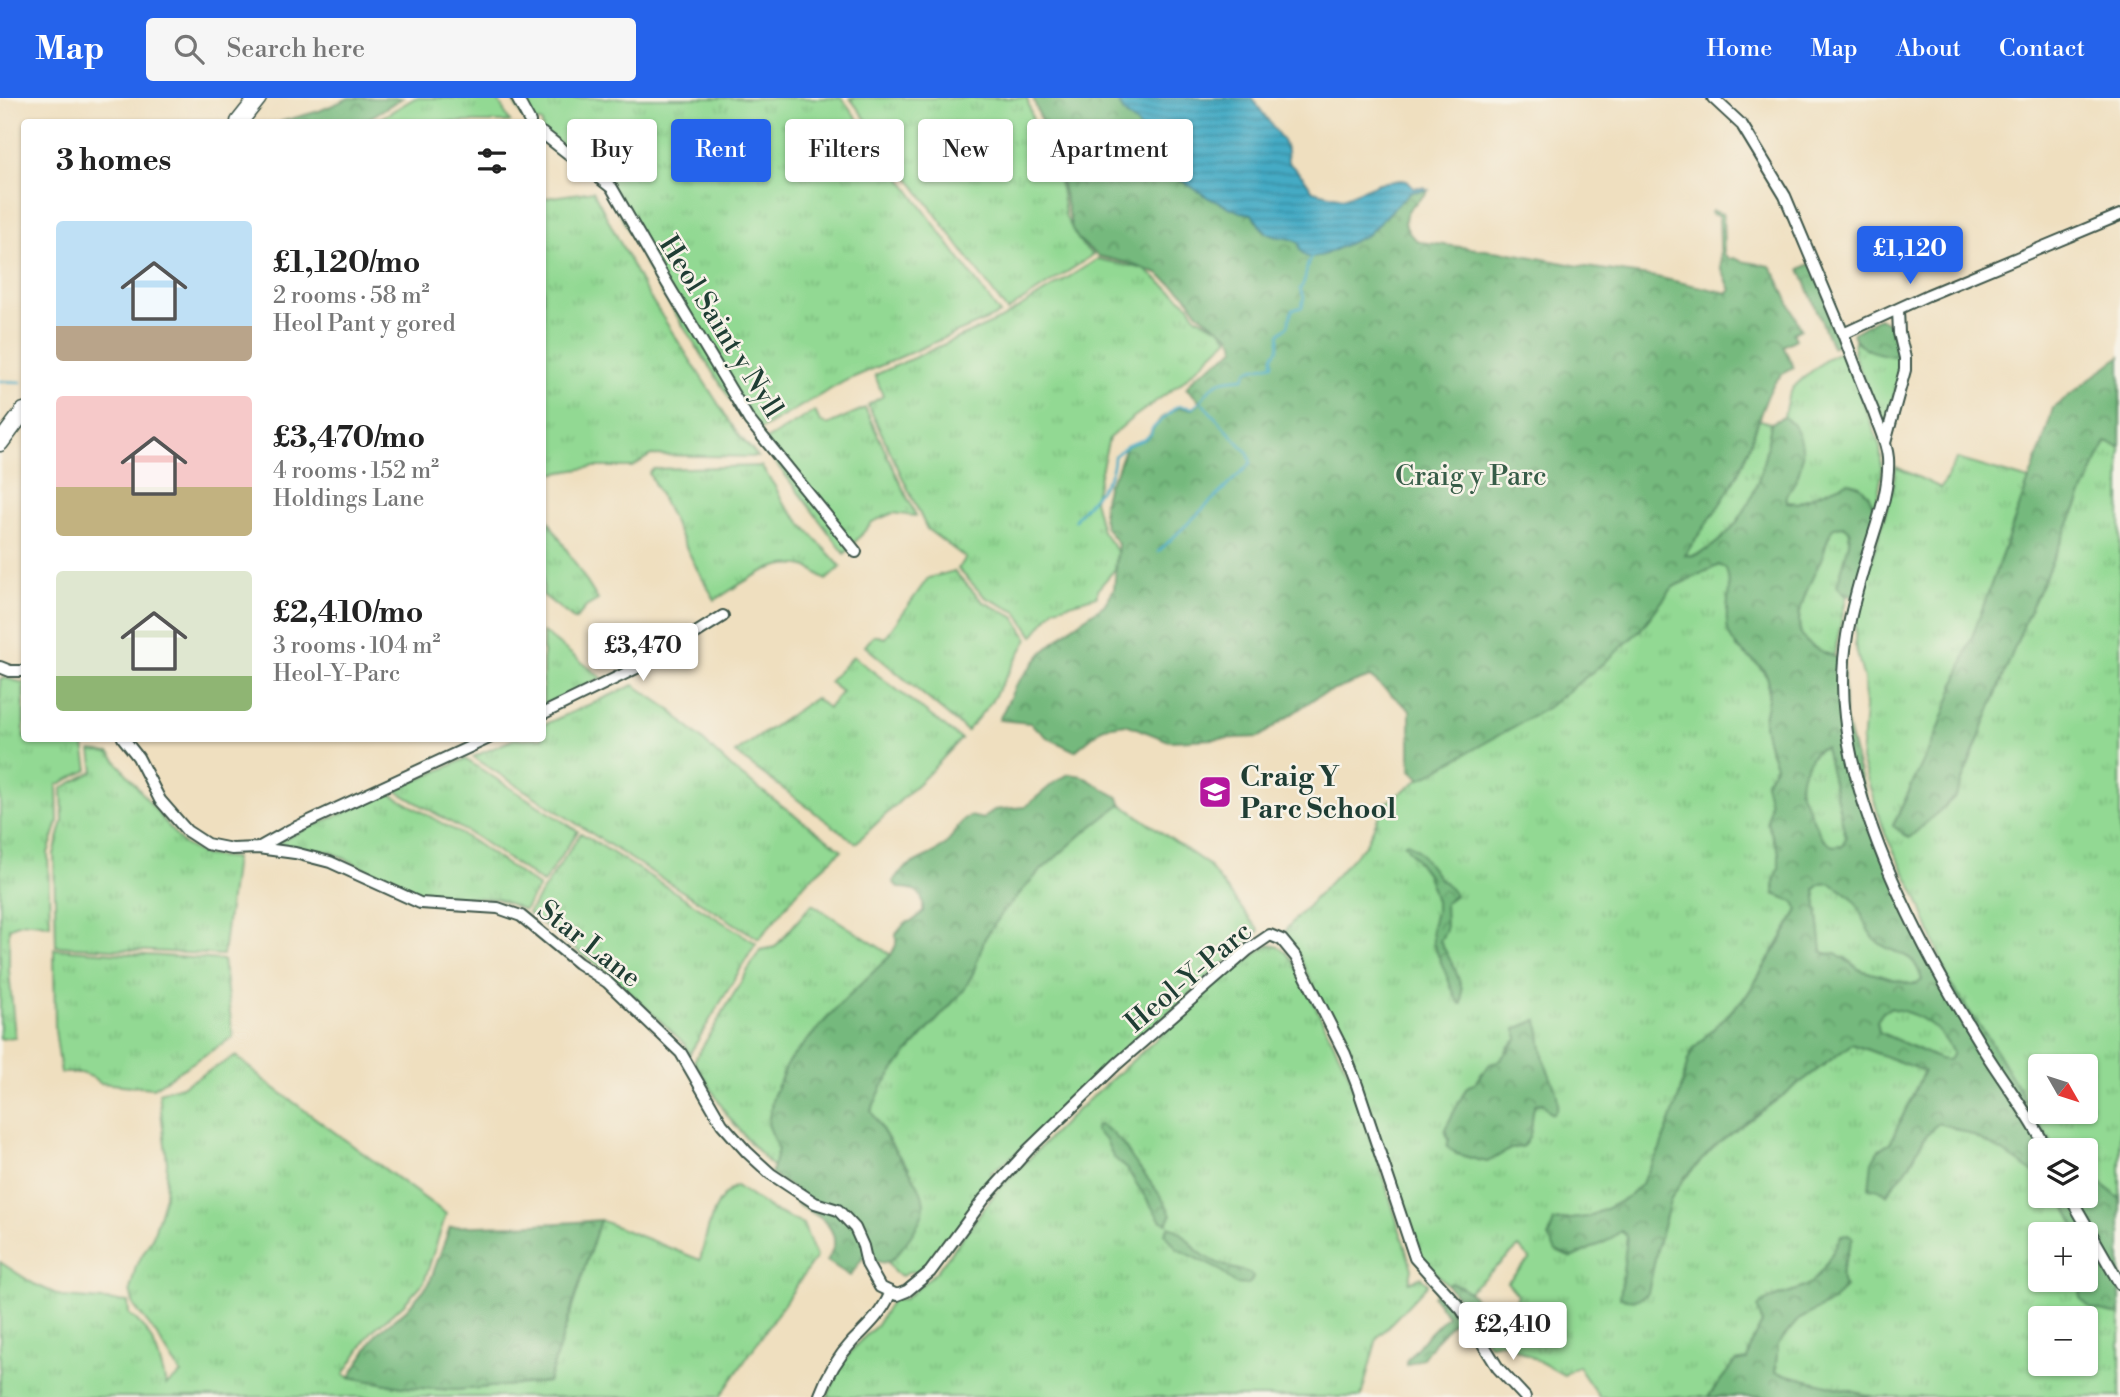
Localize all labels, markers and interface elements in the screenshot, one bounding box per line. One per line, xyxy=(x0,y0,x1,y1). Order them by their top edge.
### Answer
search box xyxy=(146,18,636,81)
text: Map xyxy=(35,29,104,70)
icon: search xyxy=(170,30,208,68)
text: Search here xyxy=(226,33,365,65)
text: Home xyxy=(1707,34,1772,64)
text: Map xyxy=(1810,34,1858,64)
text: About xyxy=(1896,34,1961,64)
text: Contact xyxy=(1999,34,2085,64)
chip: Buy xyxy=(567,119,657,182)
chip: Rent xyxy=(671,119,771,182)
chip: Filters xyxy=(785,119,904,182)
chip: New xyxy=(918,119,1013,182)
chip: Apartment xyxy=(1027,119,1193,182)
text: 3 homes xyxy=(56,142,171,180)
icon: filters xyxy=(473,142,511,180)
pin: £1,120 xyxy=(1853,226,1967,286)
street label: Heol Saint y Nyll xyxy=(651,229,791,424)
text: £1,120 xyxy=(1873,235,1947,263)
text: £1,120/mo xyxy=(273,244,420,282)
icon: home xyxy=(112,249,196,333)
text: 2 rooms · 58 m² xyxy=(273,282,430,310)
text: Heol Pant y gored xyxy=(273,310,455,338)
text: £3,470/mo xyxy=(273,419,425,457)
icon: home xyxy=(112,424,196,508)
text: 4 rooms · 152 m² xyxy=(273,457,439,485)
park label: Craig y Parc xyxy=(1395,459,1547,494)
text: Holdings Lane xyxy=(273,485,424,513)
text: £2,410/mo xyxy=(273,594,423,632)
icon: home xyxy=(112,599,196,683)
pin: £3,470 xyxy=(586,624,700,683)
text: 3 rooms · 104 m² xyxy=(273,632,441,660)
text: £3,470 xyxy=(604,632,682,660)
text: Heol-Y-Parc xyxy=(273,660,400,688)
place label: Craig Y Parc School xyxy=(1240,760,1396,827)
school or university icon: Craig Y Parc School xyxy=(1196,773,1234,811)
street label: Star Lane xyxy=(530,893,648,996)
street label: Heol-Y-Parc xyxy=(1118,914,1260,1040)
north arrow xyxy=(2028,1054,2098,1124)
map controls xyxy=(2028,1054,2098,1376)
button: layers xyxy=(2028,1138,2098,1208)
button: + xyxy=(2028,1222,2098,1292)
pin: £2,410 xyxy=(1456,1302,1570,1362)
button: − xyxy=(2028,1306,2098,1376)
text: £2,410 xyxy=(1475,1311,1551,1339)

